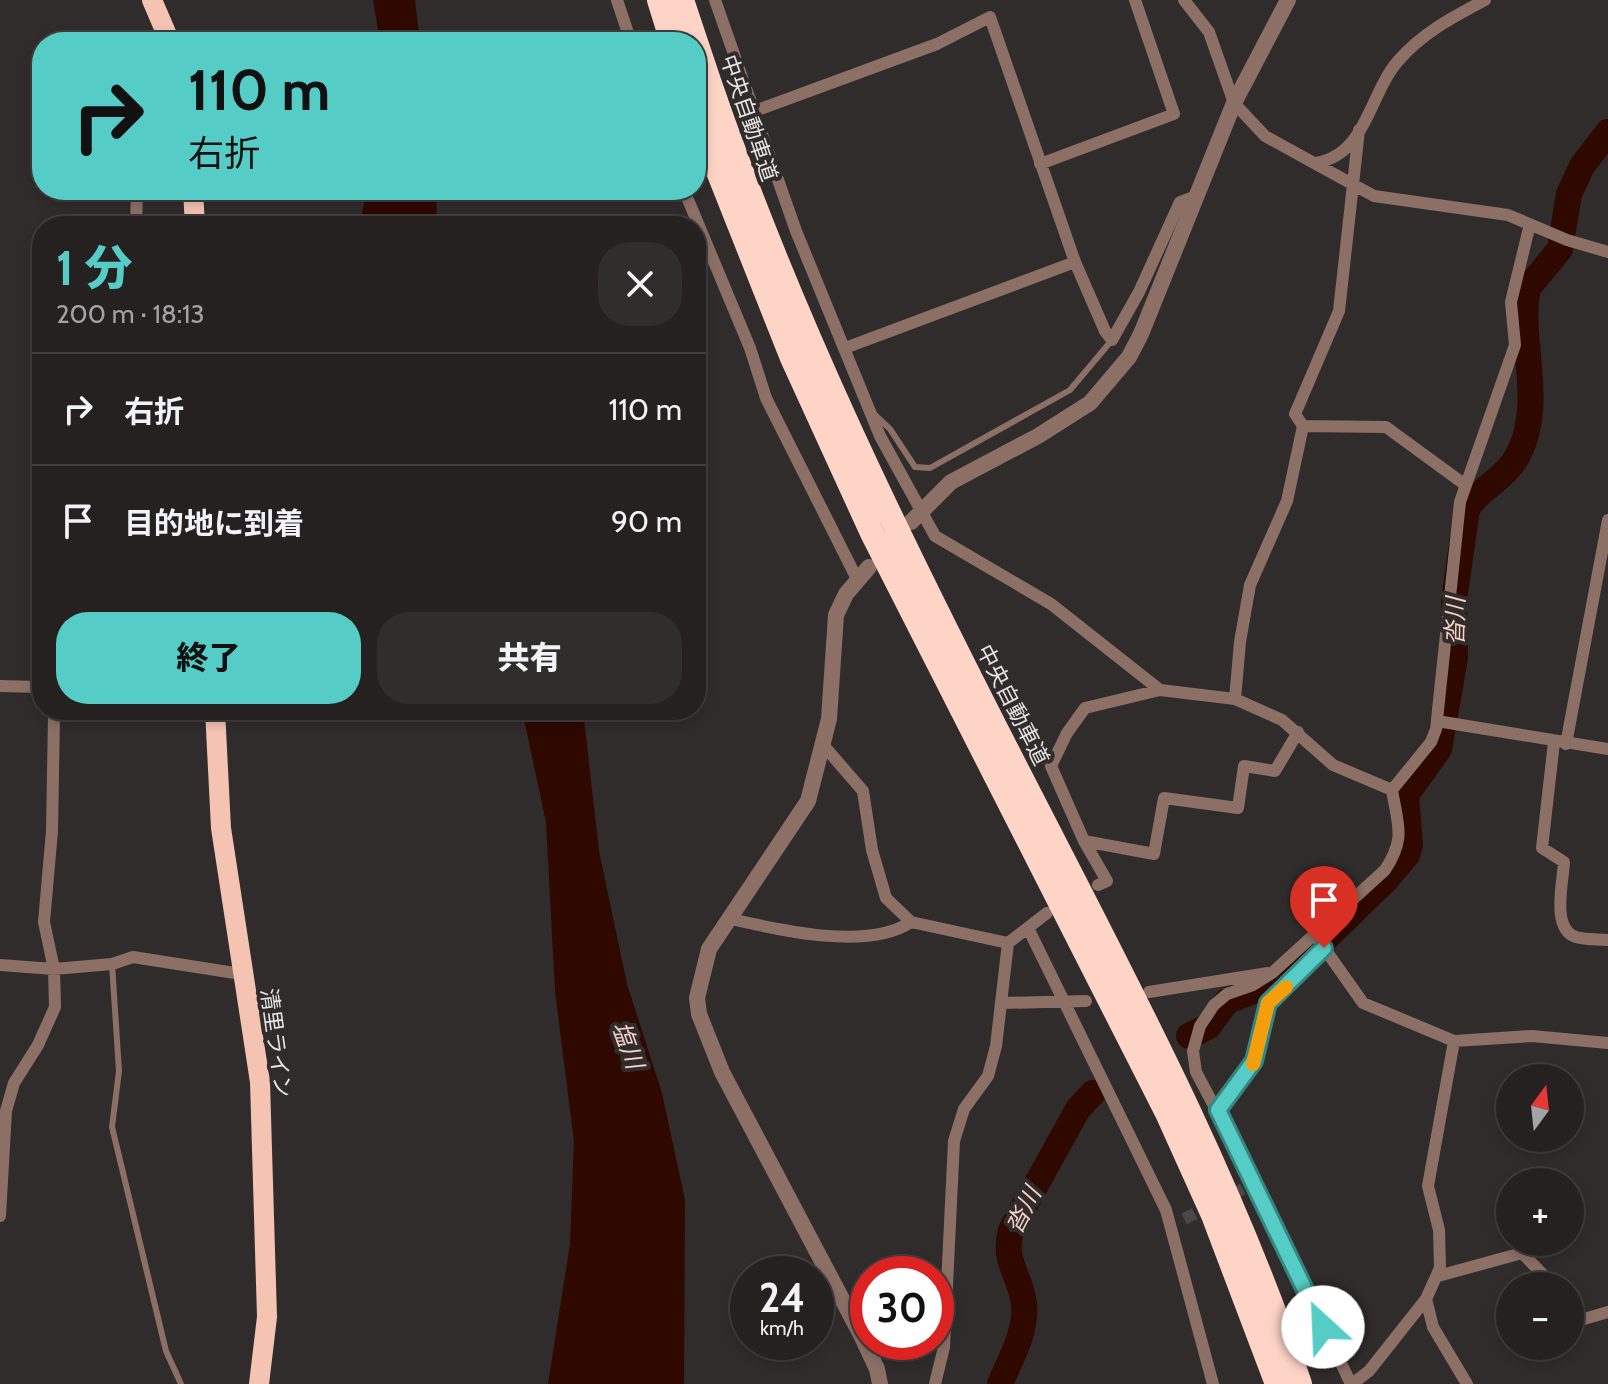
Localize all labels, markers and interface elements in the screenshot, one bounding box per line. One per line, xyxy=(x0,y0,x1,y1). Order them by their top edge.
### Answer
street label: 中央自動車道 xyxy=(715,51,783,185)
text: 110 m xyxy=(188,56,330,124)
icon: right xyxy=(56,64,160,168)
text: 右折 xyxy=(188,131,260,175)
text: 1 分 xyxy=(56,239,133,297)
button: close xyxy=(598,242,682,326)
text: 200 m · 18:13 xyxy=(56,298,205,330)
icon: right xyxy=(56,387,100,431)
text: 110 m xyxy=(608,391,682,428)
text: 右折 xyxy=(124,393,184,430)
icon: arrive xyxy=(56,499,100,543)
text: 90 m xyxy=(611,503,682,540)
text: 目的地に到着 xyxy=(124,505,304,542)
water label: 沓川 xyxy=(1440,594,1470,645)
button: 終了 xyxy=(56,612,361,704)
button: 共有 xyxy=(377,612,682,704)
street label: 中央自動車道 xyxy=(971,640,1055,770)
pin xyxy=(1290,866,1358,948)
icon: arrive xyxy=(1302,878,1346,922)
street label: 清里ライン xyxy=(255,987,297,1099)
water label: 塩川 xyxy=(606,1017,651,1075)
north arrow xyxy=(1496,1064,1584,1152)
map controls xyxy=(1496,1064,1584,1360)
button: + xyxy=(1496,1168,1584,1256)
water label: 沓川 xyxy=(999,1179,1048,1238)
speed limit sign: 30 xyxy=(850,1256,954,1360)
button: − xyxy=(1496,1272,1584,1360)
text: 24 xyxy=(759,1273,805,1322)
position arrow xyxy=(1281,1285,1365,1369)
text: km/h xyxy=(760,1316,804,1340)

